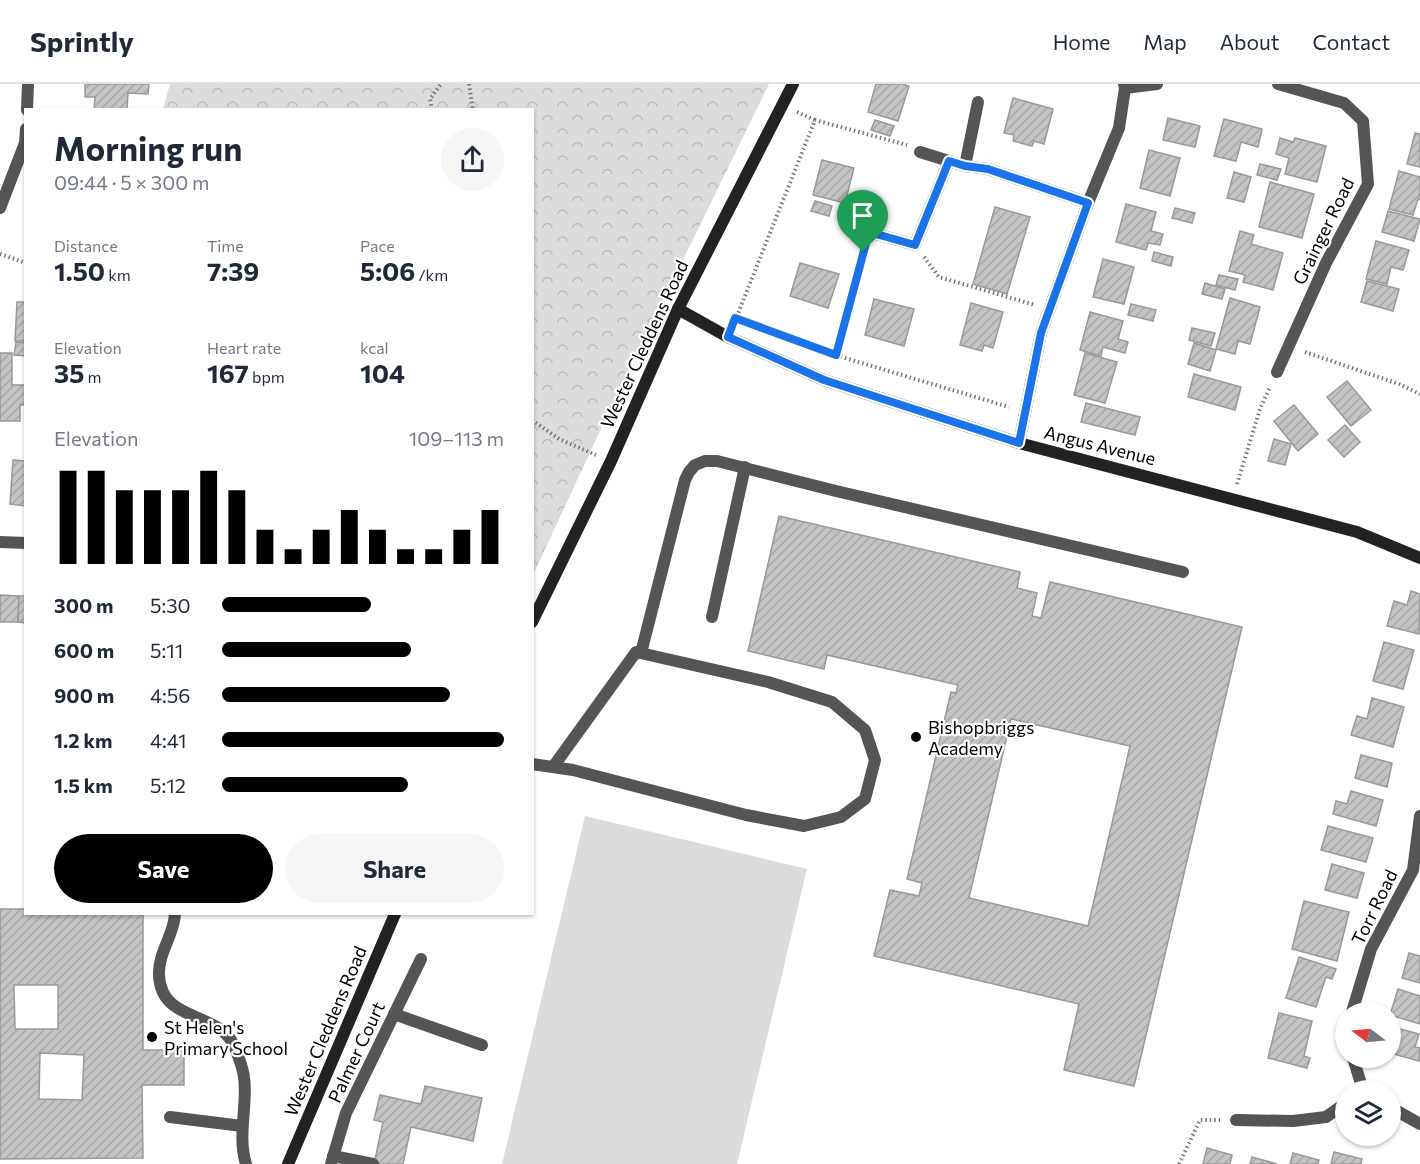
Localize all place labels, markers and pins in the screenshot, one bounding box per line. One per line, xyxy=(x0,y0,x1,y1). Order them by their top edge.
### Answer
pin xyxy=(837,190,888,252)
place label: Bishopbriggs Academy xyxy=(928,716,1034,759)
marker: Bishopbriggs Academy xyxy=(909,730,923,744)
place label: St Helen's Primary School xyxy=(164,1016,288,1059)
marker: St Helen's Primary School xyxy=(145,1030,159,1044)

